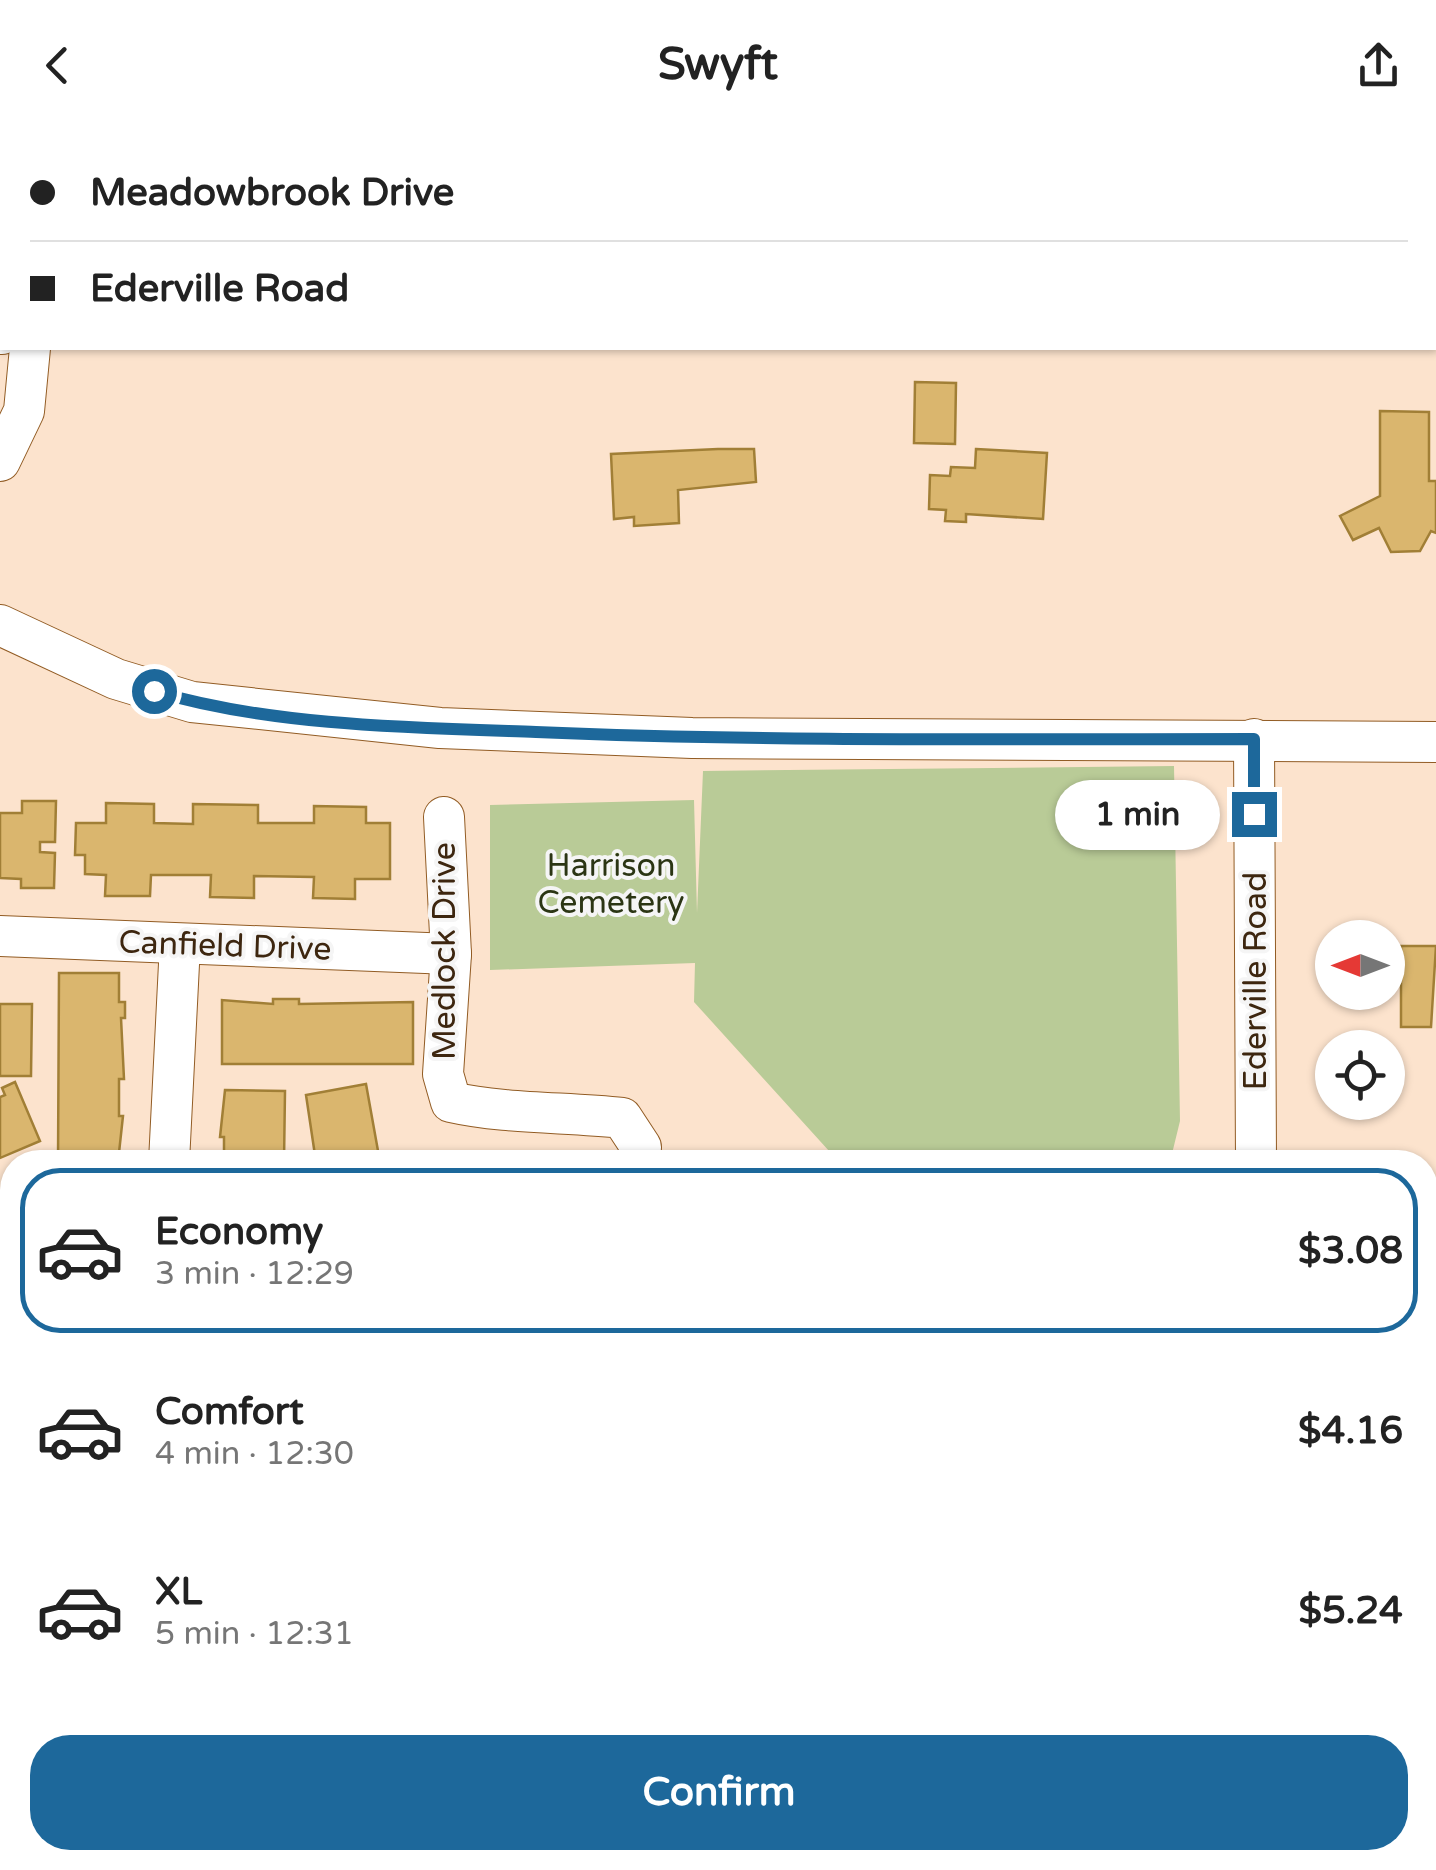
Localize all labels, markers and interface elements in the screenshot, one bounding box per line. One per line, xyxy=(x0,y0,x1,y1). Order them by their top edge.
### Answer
icon: back xyxy=(30,38,85,93)
text: Swyft xyxy=(658,38,778,92)
icon: share xyxy=(1351,38,1406,93)
text: Meadowbrook Drive xyxy=(90,170,454,216)
text: Ederville Road xyxy=(90,266,349,312)
route start xyxy=(132,669,177,714)
callout: 1 min xyxy=(1054,779,1219,849)
route end xyxy=(1232,792,1277,837)
text: 1 min xyxy=(1095,796,1180,834)
street label: Medlock Drive xyxy=(426,842,464,1060)
park label: Harrison Cemetery xyxy=(538,847,684,922)
street label: Ederville Road xyxy=(1237,872,1275,1090)
north arrow xyxy=(1315,920,1405,1010)
map controls xyxy=(1315,920,1405,1120)
street label: Canfield Drive xyxy=(118,923,332,969)
button: locate xyxy=(1315,1030,1405,1120)
icon: car xyxy=(35,1206,125,1296)
text: Economy xyxy=(155,1209,323,1255)
text: $3.08 xyxy=(1298,1228,1403,1274)
text: 3 min · 12:29 xyxy=(155,1255,354,1293)
icon: car xyxy=(35,1386,125,1476)
text: Comfort xyxy=(155,1389,304,1435)
text: $4.16 xyxy=(1298,1408,1403,1454)
text: 4 min · 12:30 xyxy=(155,1435,354,1473)
icon: car xyxy=(35,1566,125,1656)
text: XL xyxy=(155,1569,202,1615)
text: $5.24 xyxy=(1298,1588,1403,1634)
text: 5 min · 12:31 xyxy=(155,1615,354,1653)
button: Confirm xyxy=(30,1735,1408,1850)

